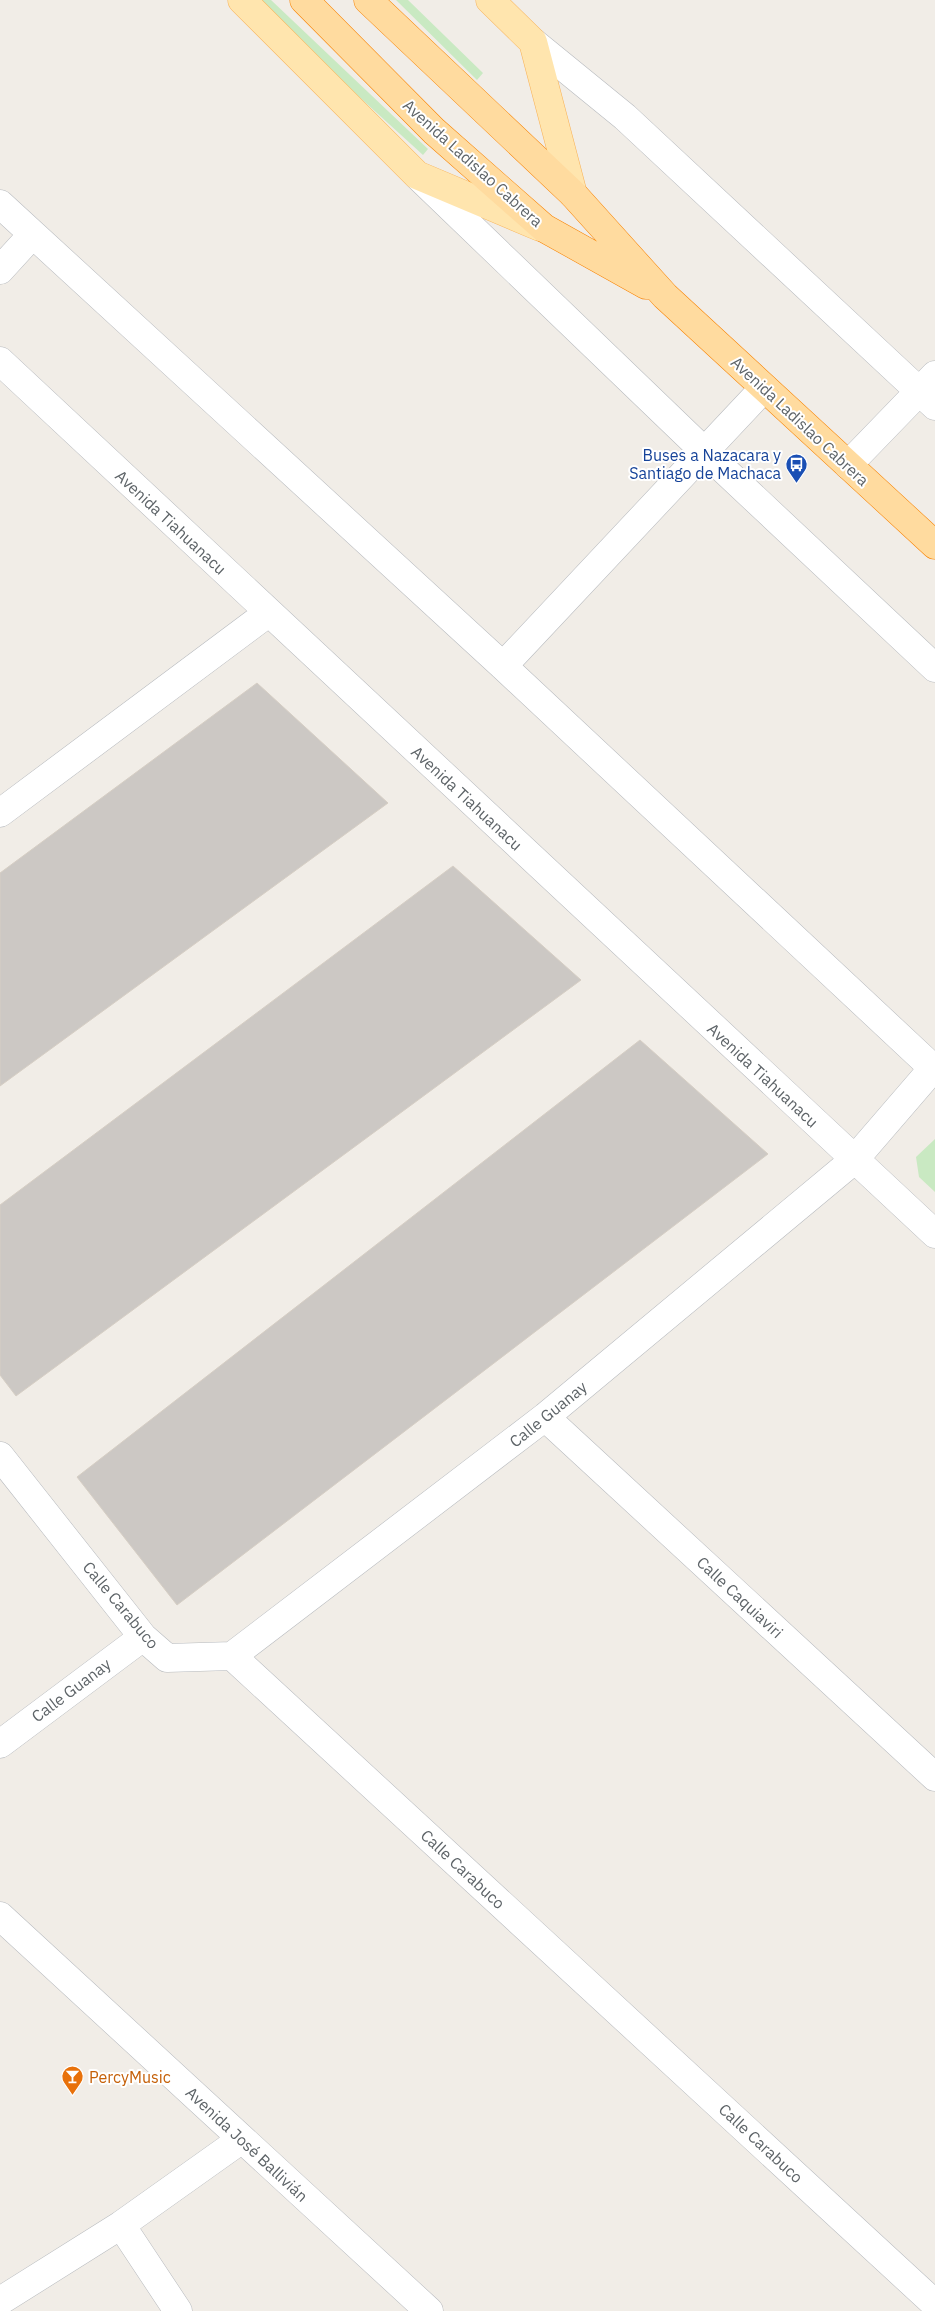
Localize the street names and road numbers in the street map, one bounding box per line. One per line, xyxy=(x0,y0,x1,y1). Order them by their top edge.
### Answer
street label: Avenida Ladislao Cabrera xyxy=(399,95,547,231)
street label: Avenida Ladislao Cabrera xyxy=(727,352,873,490)
street label: Avenida Tiahuanacu xyxy=(111,465,231,579)
street label: Avenida Tiahuanacu xyxy=(407,741,527,855)
street label: Avenida Tiahuanacu xyxy=(703,1018,823,1132)
street label: Calle Guanay xyxy=(505,1377,591,1451)
street label: Calle Caquiaviri xyxy=(693,1552,787,1642)
street label: Calle Carabuco xyxy=(79,1557,163,1653)
street label: Calle Guanay xyxy=(27,1654,115,1726)
street label: Calle Carabuco xyxy=(417,1825,509,1913)
street label: Avenida José Ballivián xyxy=(182,2082,312,2206)
street label: Calle Carabuco xyxy=(715,2099,807,2187)

